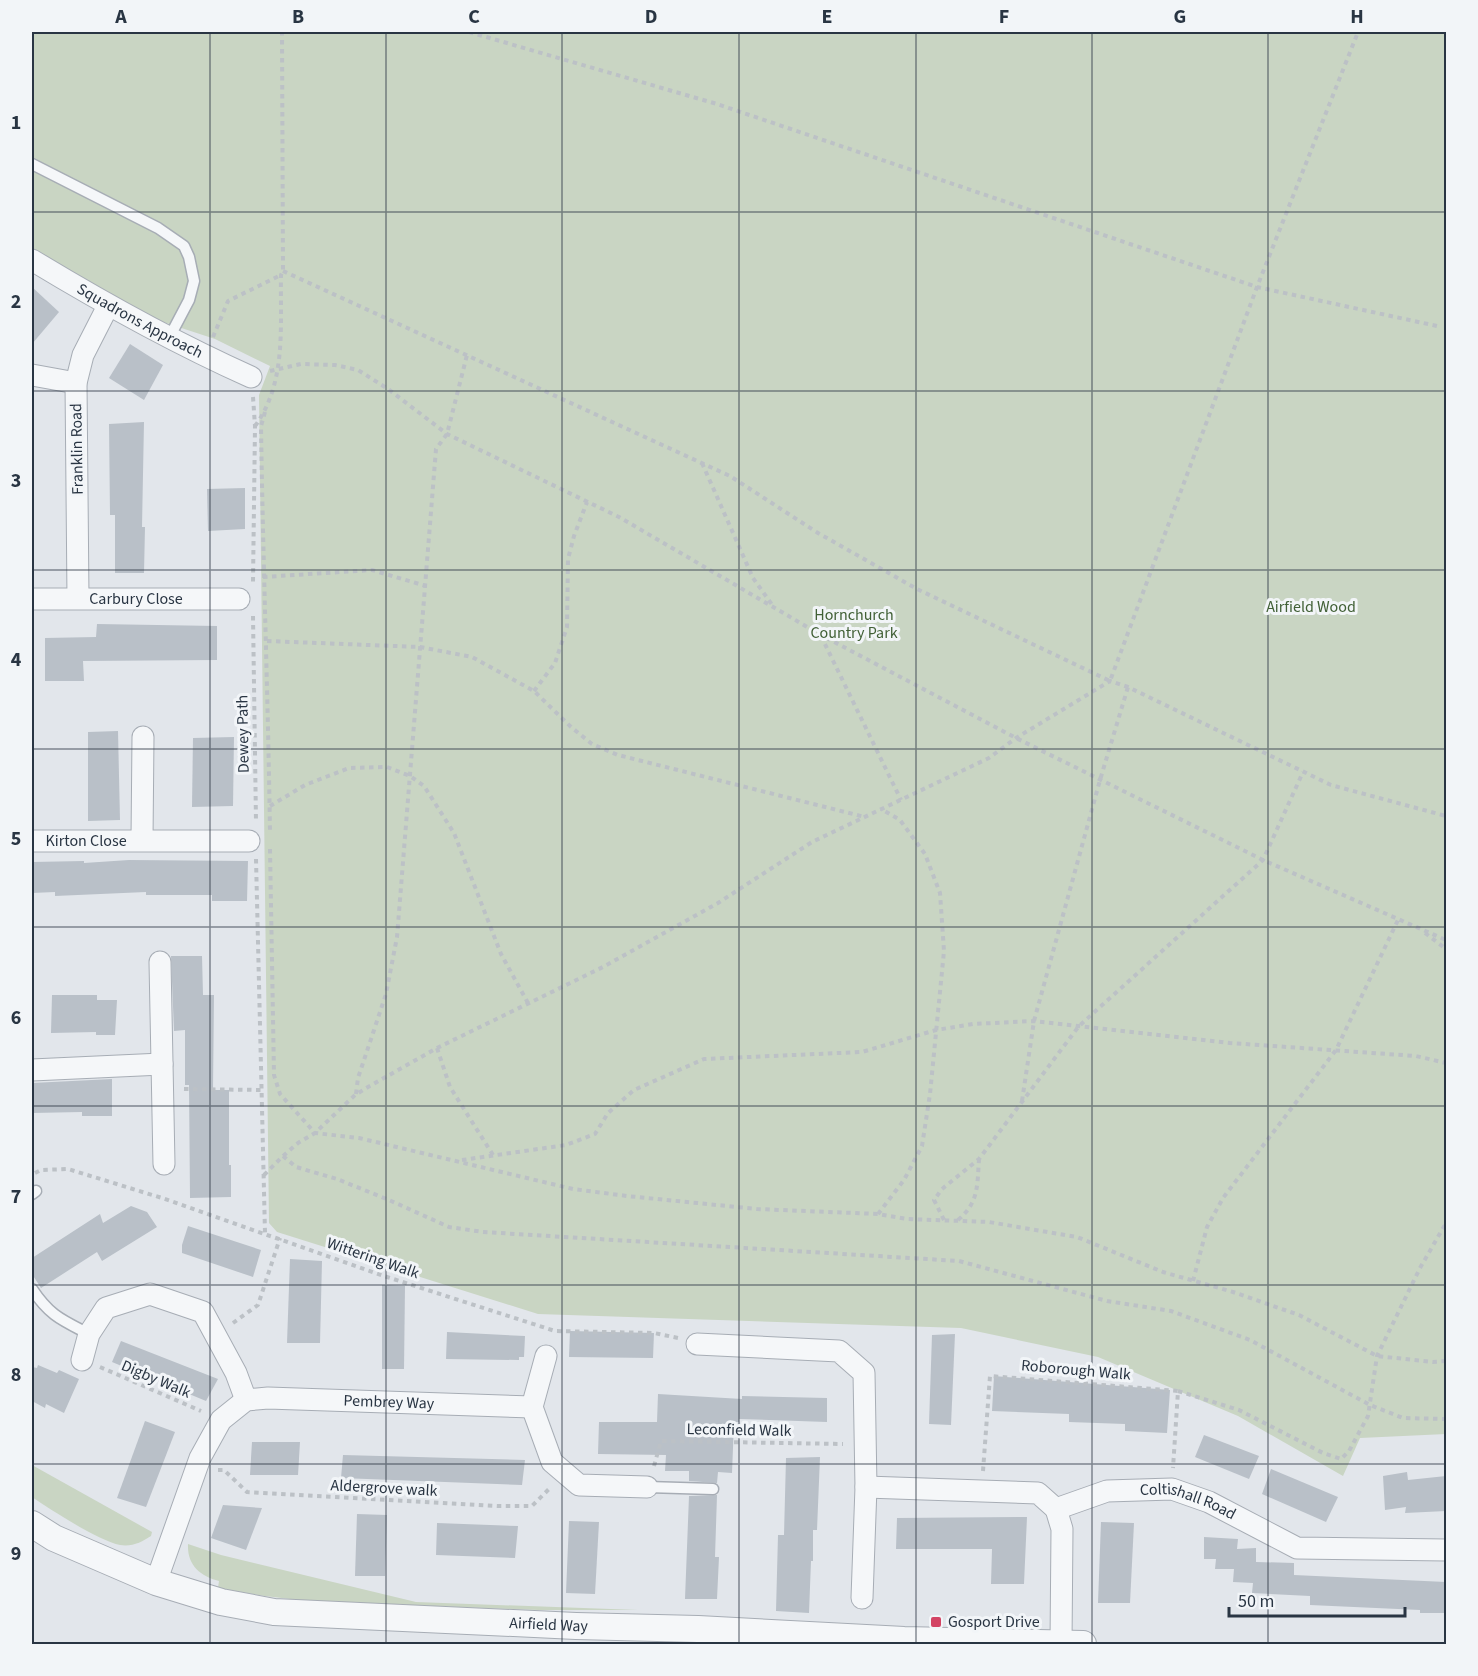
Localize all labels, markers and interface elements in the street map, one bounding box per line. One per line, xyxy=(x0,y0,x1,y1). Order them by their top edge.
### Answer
text: A xyxy=(114,3,127,31)
text: B xyxy=(292,3,304,31)
text: C xyxy=(468,3,480,31)
text: D xyxy=(645,3,657,31)
text: E xyxy=(822,3,832,31)
text: F xyxy=(999,3,1009,31)
text: G xyxy=(1174,3,1186,31)
text: H xyxy=(1350,3,1364,31)
text: 1 xyxy=(11,109,21,137)
street label: Squadrons Approach xyxy=(73,278,207,364)
text: 2 xyxy=(11,288,21,316)
street label: Franklin Road xyxy=(65,403,89,495)
text: 3 xyxy=(11,467,21,495)
street label: Carbury Close xyxy=(89,588,183,610)
park label: Airfield Wood xyxy=(1266,596,1356,618)
park label: Hornchurch Country Park xyxy=(810,604,898,644)
text: 4 xyxy=(11,646,22,674)
street label: Dewey Path xyxy=(231,695,255,773)
text: 5 xyxy=(11,825,21,853)
street label: Kirton Close xyxy=(45,830,127,852)
text: 6 xyxy=(11,1004,21,1032)
text: 7 xyxy=(11,1183,21,1211)
street label: Wittering Walk xyxy=(324,1232,422,1284)
street label: Digby Walk xyxy=(118,1354,194,1404)
street label: Roborough Walk xyxy=(1020,1354,1132,1386)
text: 8 xyxy=(11,1361,21,1389)
street label: Pembrey Way xyxy=(343,1390,435,1415)
street label: Leconfield Walk xyxy=(686,1418,792,1442)
street label: Aldergrove walk xyxy=(330,1474,438,1502)
street label: Coltishall Road xyxy=(1139,1478,1240,1525)
text: 9 xyxy=(11,1540,21,1568)
scale bar xyxy=(1229,1580,1404,1618)
text: 50 m xyxy=(1238,1589,1274,1614)
place label: Gosport Drive xyxy=(948,1611,1040,1633)
street label: Airfield Way xyxy=(509,1612,589,1637)
marker: Gosport Drive xyxy=(929,1615,943,1629)

